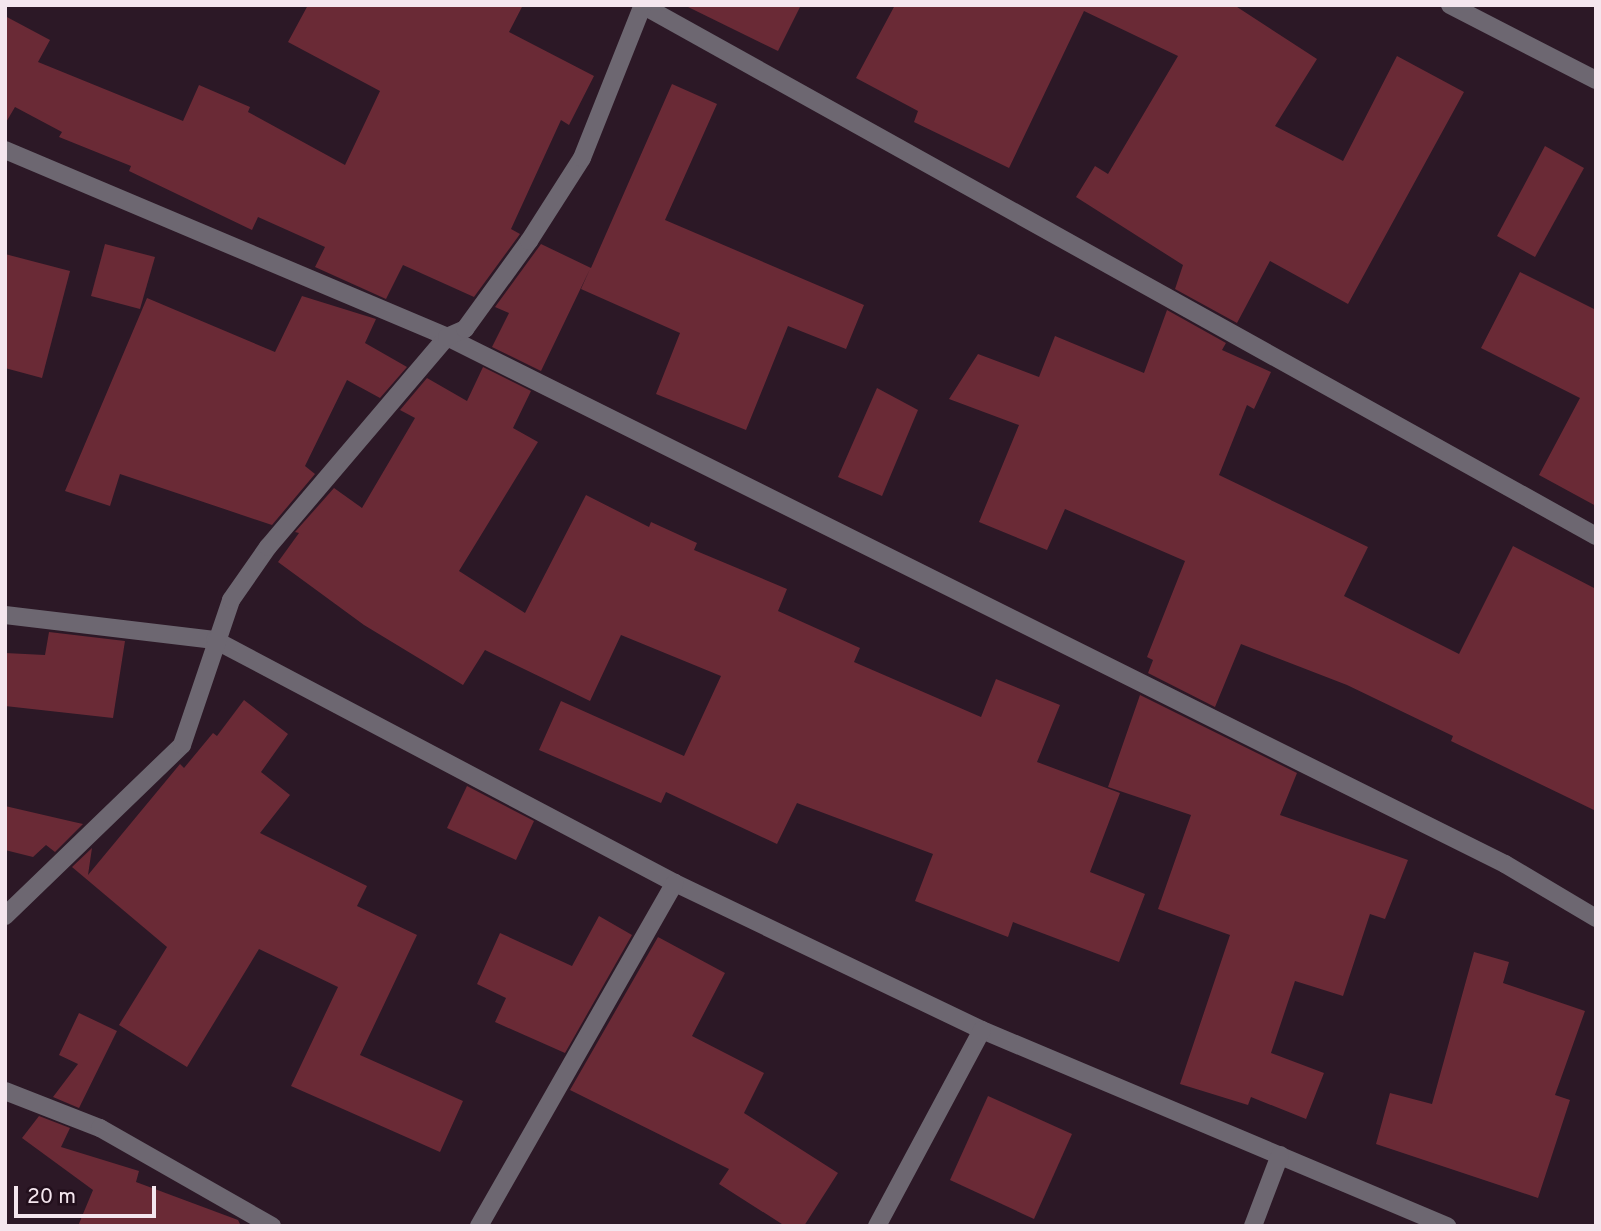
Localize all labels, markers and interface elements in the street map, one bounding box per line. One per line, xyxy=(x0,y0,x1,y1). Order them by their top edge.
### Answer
scale bar xyxy=(18,1172,159,1216)
text: 20 m xyxy=(27,1184,76,1211)

